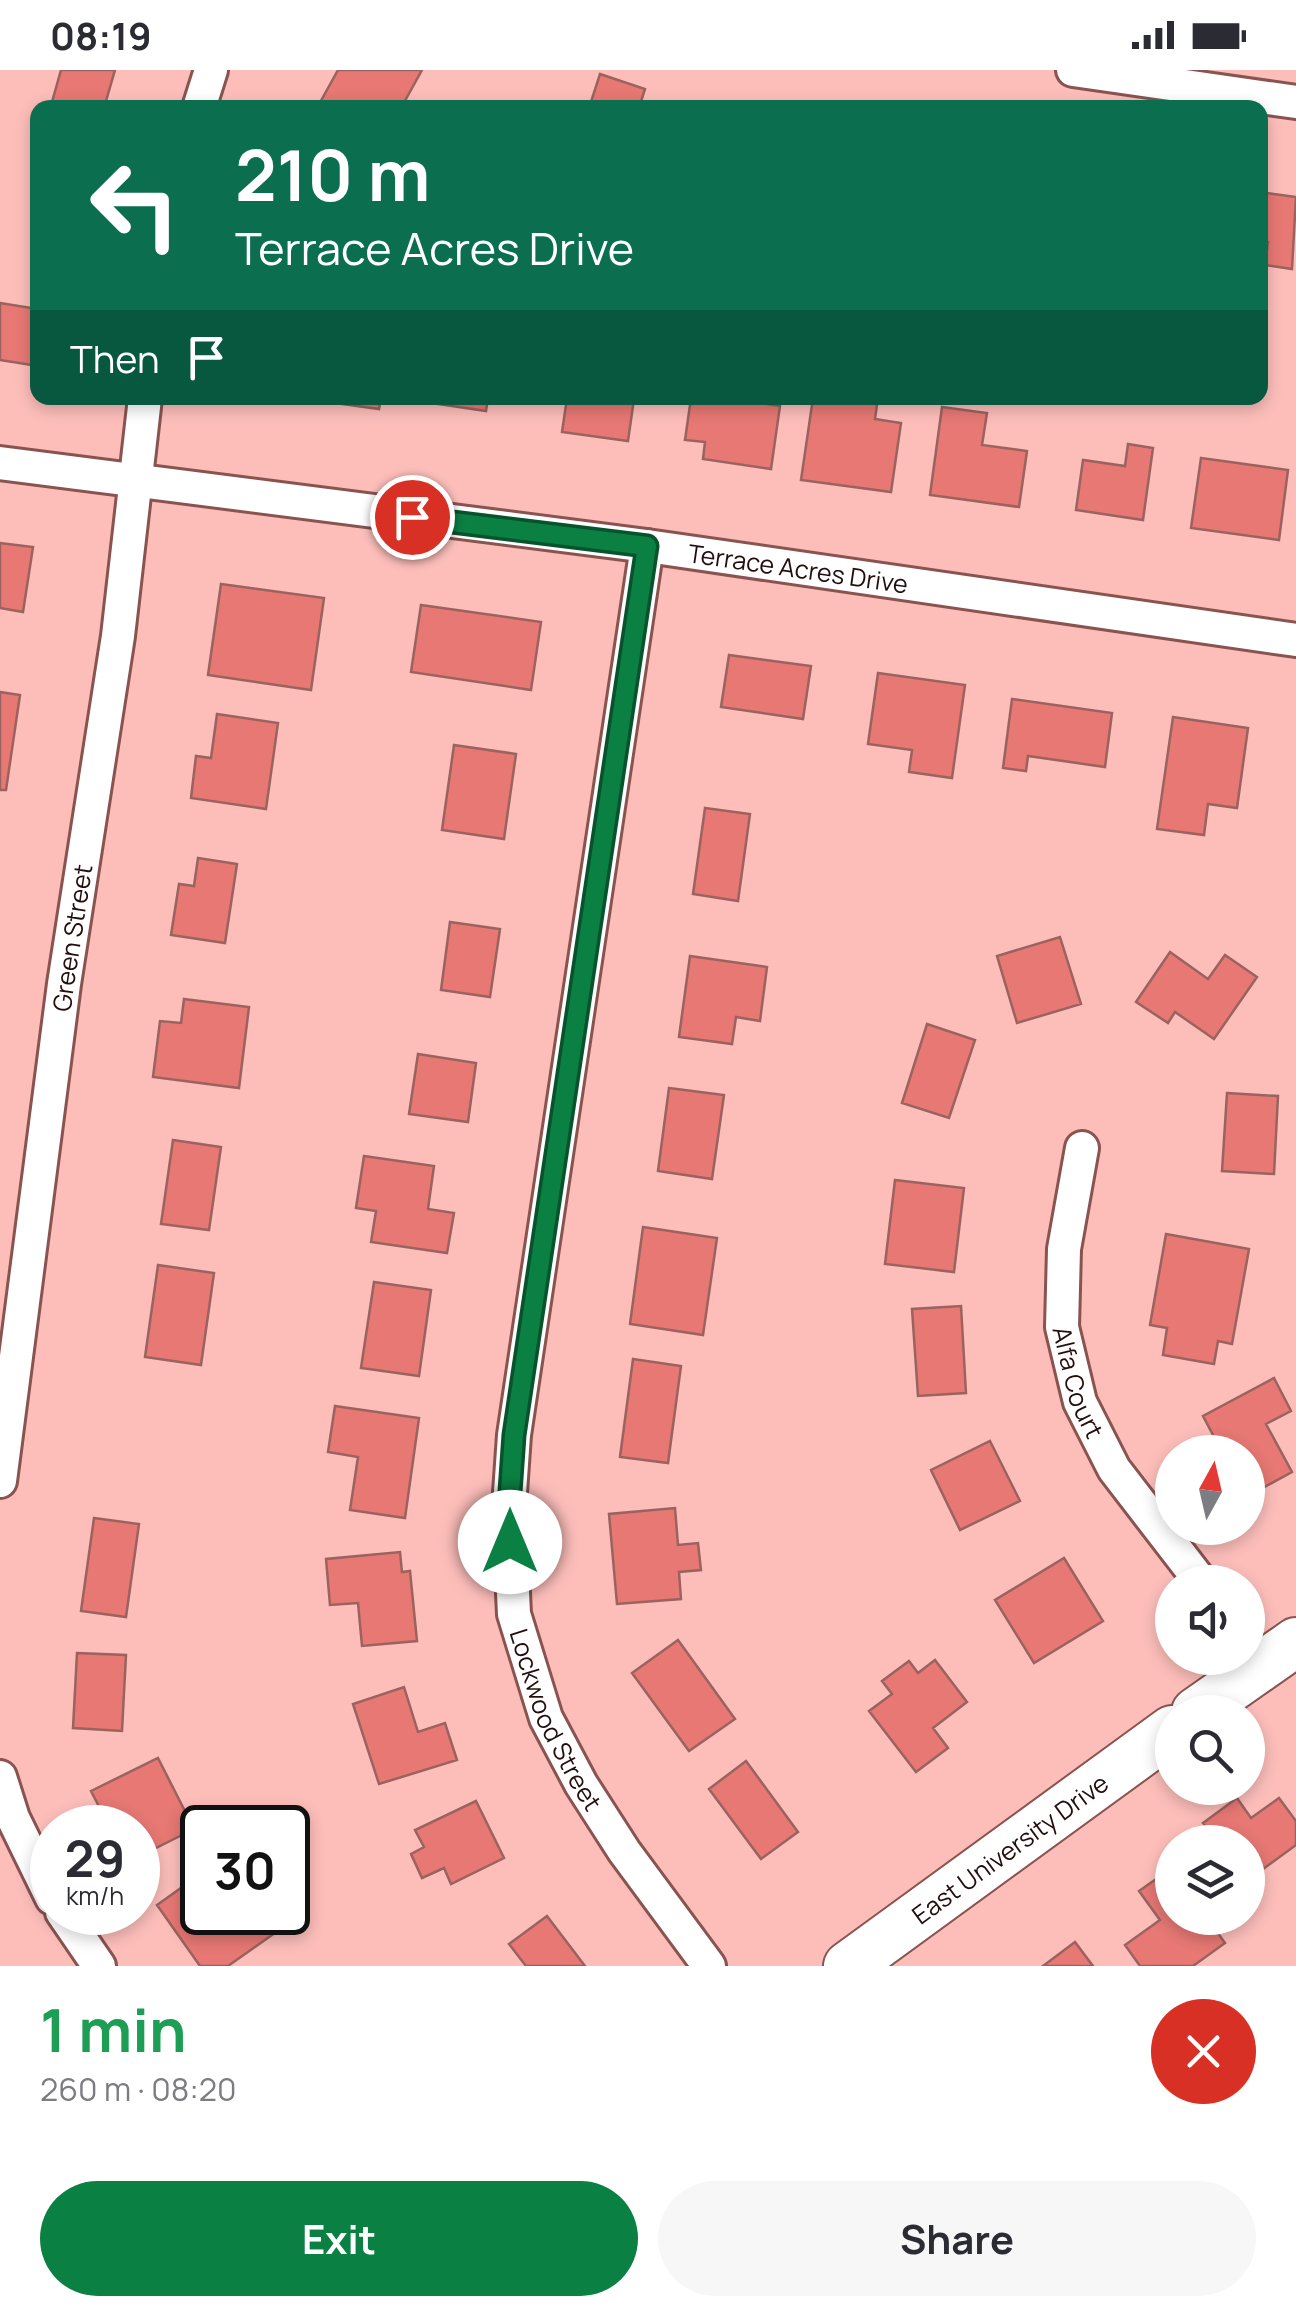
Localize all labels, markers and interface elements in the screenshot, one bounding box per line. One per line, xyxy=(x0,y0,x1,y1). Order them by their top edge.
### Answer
text: 08:19 xyxy=(50,9,152,61)
text: 210 m xyxy=(235,126,430,222)
icon: left xyxy=(70,140,200,270)
text: Terrace Acres Drive xyxy=(235,217,634,279)
icon: arrive xyxy=(179,330,234,385)
text: Then xyxy=(70,332,159,384)
pin xyxy=(370,475,455,560)
icon: arrive xyxy=(385,490,440,545)
street label: Terrace Acres Drive xyxy=(686,535,910,601)
street label: Green Street xyxy=(43,862,100,1013)
street label: Alfa Court xyxy=(1045,1322,1113,1444)
north arrow xyxy=(1155,1435,1265,1545)
map controls xyxy=(1155,1435,1265,1935)
position arrow xyxy=(458,1490,562,1594)
button: sound xyxy=(1155,1565,1265,1675)
street label: Lockwood Street xyxy=(502,1624,611,1817)
button: search xyxy=(1155,1695,1265,1805)
street label: East University Drive xyxy=(904,1765,1115,1932)
speed limit sign: 30 xyxy=(180,1805,310,1935)
text: 29 xyxy=(65,1824,125,1892)
button: layers xyxy=(1155,1825,1265,1935)
text: km/h xyxy=(66,1878,124,1913)
text: 1 min xyxy=(40,1988,187,2070)
button: close xyxy=(1151,1999,1256,2104)
text: 260 m · 08:20 xyxy=(40,2067,237,2111)
button: Exit xyxy=(40,2181,638,2296)
button: Share xyxy=(658,2181,1256,2296)

